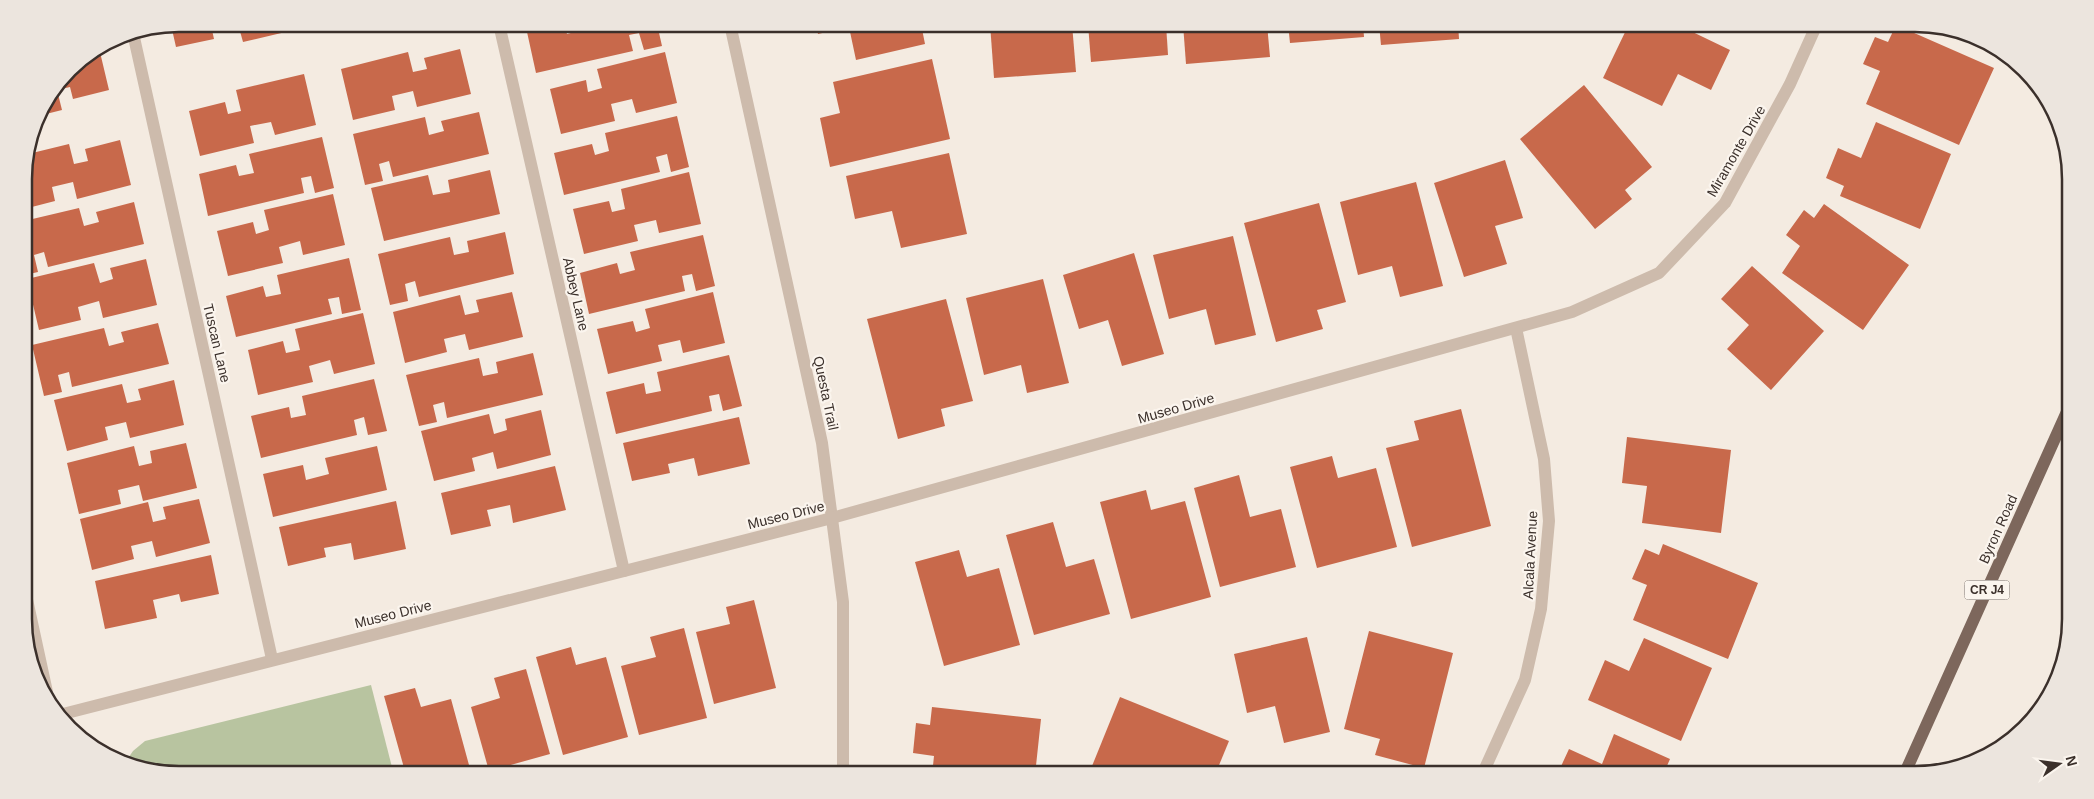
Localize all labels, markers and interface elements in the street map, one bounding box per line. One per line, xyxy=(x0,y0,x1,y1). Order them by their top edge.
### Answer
street label: Miramonte Drive xyxy=(1703,102,1769,199)
street label: Abbey Lane xyxy=(560,256,592,332)
street label: Tuscan Lane xyxy=(200,302,234,384)
street label: Questa Trail xyxy=(810,354,842,432)
street label: Museo Drive xyxy=(1136,389,1216,427)
street label: Byron Road xyxy=(1976,492,2020,566)
street label: Museo Drive xyxy=(746,498,826,532)
street label: Alcala Avenue xyxy=(1520,510,1540,600)
road number: CR J4 xyxy=(1964,580,2010,600)
street label: Museo Drive xyxy=(353,597,433,631)
north arrow xyxy=(2034,739,2084,789)
text: N xyxy=(2063,754,2081,768)

